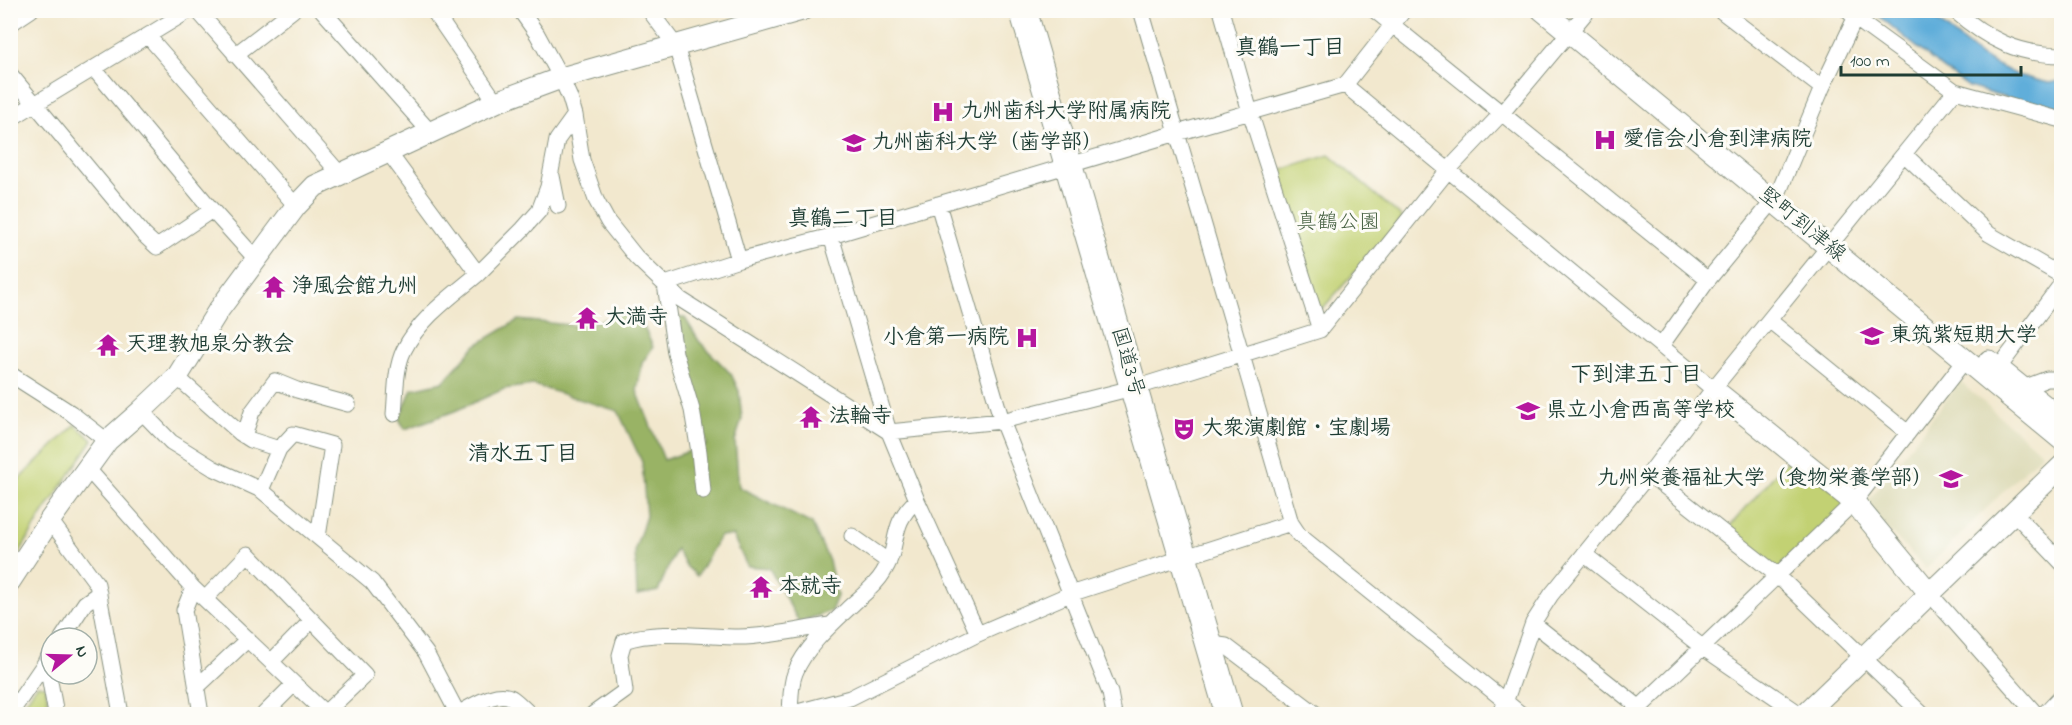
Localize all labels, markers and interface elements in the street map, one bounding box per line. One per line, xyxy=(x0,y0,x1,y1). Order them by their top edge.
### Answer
district label: 真鶴一丁目 xyxy=(1235,33,1345,65)
scale bar xyxy=(1841,39,2021,77)
text: 100 m xyxy=(1850,49,1890,75)
place label: 九州歯科大学附属病院 xyxy=(961,97,1171,127)
hospital icon: 九州歯科大学附属病院 xyxy=(930,99,956,125)
place label: 愛信会小倉到津病院 xyxy=(1623,125,1812,155)
hospital icon: 愛信会小倉到津病院 xyxy=(1592,127,1618,153)
place label: 九州歯科大学（歯学部） xyxy=(872,128,1103,158)
school or university icon: 九州歯科大学（歯学部） xyxy=(841,130,867,156)
street label: 堅町到津線 xyxy=(1752,180,1852,270)
district label: 真鶴二丁目 xyxy=(788,204,898,236)
park label: 真鶴公園 xyxy=(1296,208,1380,238)
place label: 浄風会館九州 xyxy=(292,272,418,302)
temple icon: 浄風会館九州 xyxy=(261,274,287,300)
place label: 大満寺 xyxy=(605,303,668,333)
temple icon: 大満寺 xyxy=(574,305,600,331)
place label: 東筑紫短期大学 xyxy=(1890,321,2037,351)
place label: 小倉第一病院 xyxy=(883,323,1009,353)
street label: 国道3号 xyxy=(1103,323,1151,401)
school or university icon: 東筑紫短期大学 xyxy=(1859,323,1885,349)
hospital icon: 小倉第一病院 xyxy=(1014,325,1040,351)
place label: 天理教旭泉分教会 xyxy=(126,330,294,360)
temple icon: 天理教旭泉分教会 xyxy=(95,332,121,358)
district label: 下到津五丁目 xyxy=(1570,360,1702,392)
place label: 県立小倉西高等学校 xyxy=(1546,396,1735,426)
school or university icon: 県立小倉西高等学校 xyxy=(1515,398,1541,424)
place label: 法輪寺 xyxy=(829,402,892,432)
temple icon: 法輪寺 xyxy=(798,404,824,430)
place label: 大衆演劇館・宝劇場 xyxy=(1202,414,1391,444)
theatre icon: 大衆演劇館・宝劇場 xyxy=(1171,416,1197,442)
district label: 清水五丁目 xyxy=(468,439,578,471)
place label: 九州栄養福祉大学（食物栄養学部） xyxy=(1597,464,1933,494)
school or university icon: 九州栄養福祉大学（食物栄養学部） xyxy=(1938,466,1964,492)
place label: 本就寺 xyxy=(779,572,842,602)
temple icon: 本就寺 xyxy=(748,574,774,600)
north arrow xyxy=(39,626,99,686)
text: N xyxy=(68,643,94,661)

